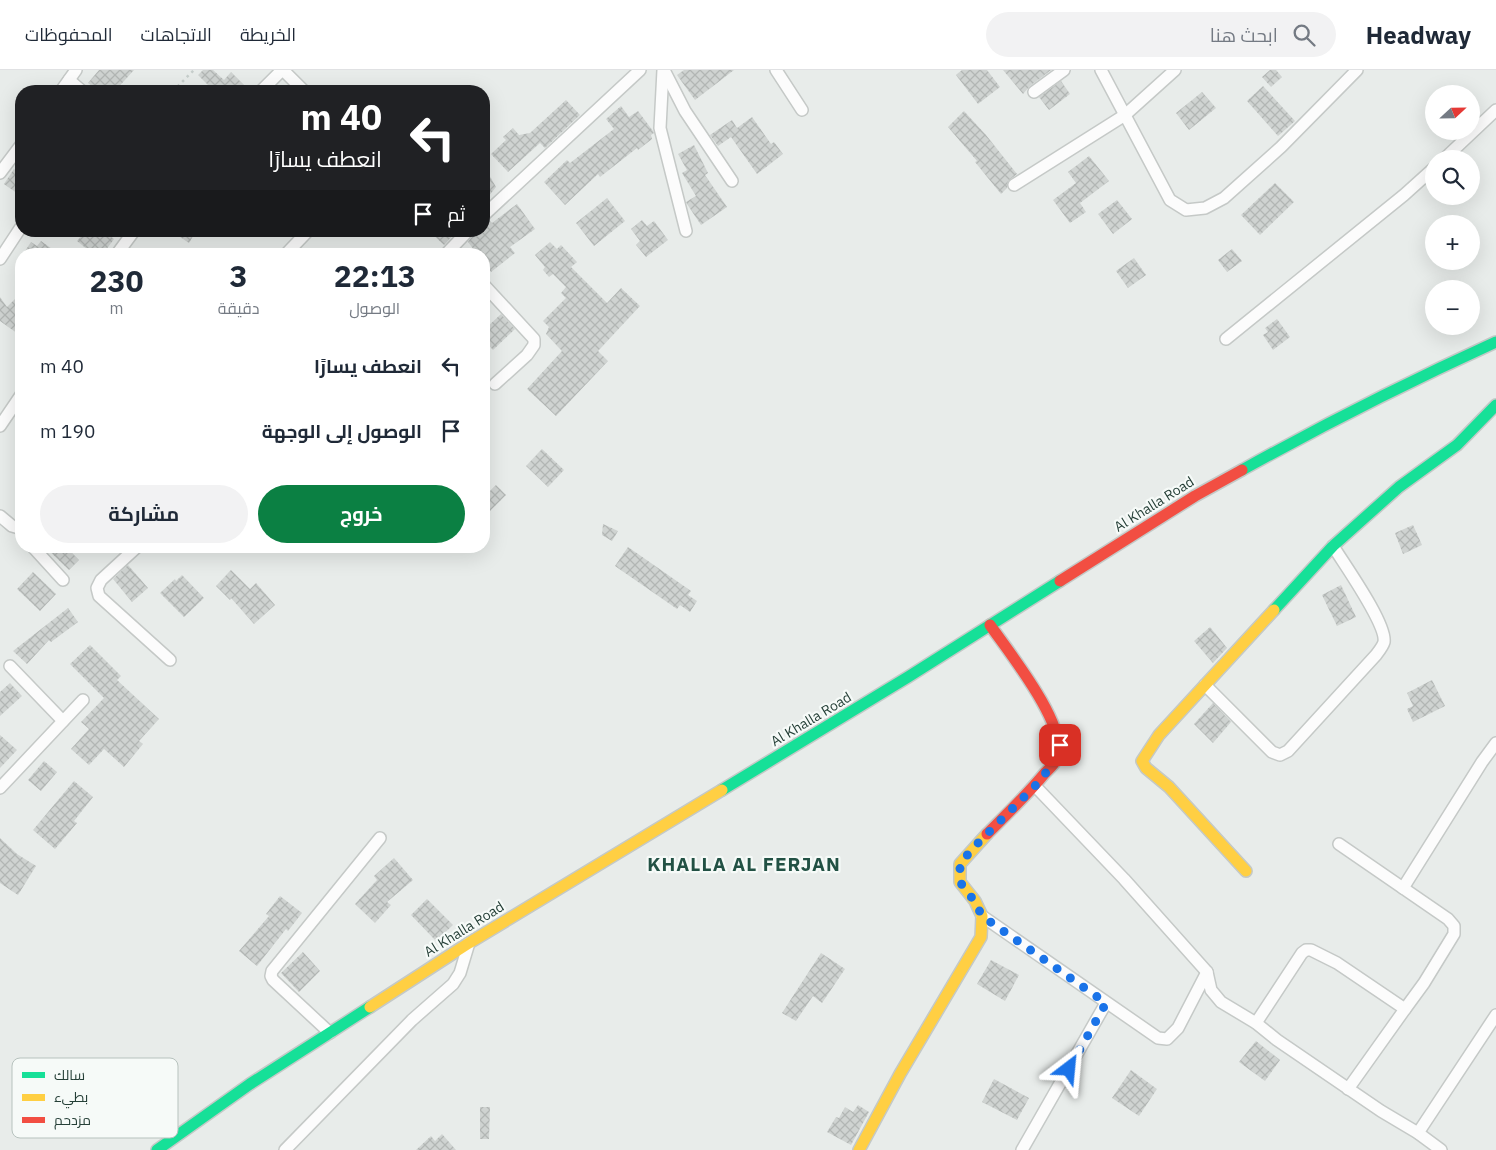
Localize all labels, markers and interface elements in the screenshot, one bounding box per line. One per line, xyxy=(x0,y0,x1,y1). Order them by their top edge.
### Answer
search box xyxy=(986,12,1336,57)
text: Headway xyxy=(1366,19,1471,51)
icon: search xyxy=(1290,21,1318,49)
text: المحفوظات xyxy=(25,23,113,46)
text: الاتجاهات xyxy=(141,23,212,46)
text: الخريطة xyxy=(240,23,296,46)
text: ابحث هنا xyxy=(1210,23,1278,47)
north arrow xyxy=(1425,85,1480,140)
map controls xyxy=(1425,85,1480,335)
text: 40 m xyxy=(300,94,382,140)
icon: left xyxy=(400,105,465,170)
text: انعطف يسارًا xyxy=(268,144,382,173)
button: search xyxy=(1425,150,1480,205)
icon: arrive xyxy=(409,200,437,228)
text: ثم xyxy=(447,202,465,226)
button: + xyxy=(1425,215,1480,270)
text: 3 xyxy=(230,256,248,295)
text: 22:13 xyxy=(334,256,416,295)
text: 230 xyxy=(89,261,143,300)
button: − xyxy=(1425,280,1480,335)
text: m xyxy=(109,298,123,318)
text: دقيقة xyxy=(218,298,259,318)
text: الوصول xyxy=(349,298,400,318)
icon: left xyxy=(437,352,465,380)
text: 40 m xyxy=(40,354,84,378)
text: انعطف يسارًا xyxy=(314,354,422,378)
icon: arrive xyxy=(437,417,465,445)
text: 190 m xyxy=(40,419,95,443)
text: الوصول إلى الوجهة xyxy=(262,419,422,443)
street label: Al Khalla Road xyxy=(1111,472,1197,536)
button: مشاركة xyxy=(40,485,248,543)
button: خروج xyxy=(258,485,465,543)
street label: Al Khalla Road xyxy=(767,688,855,750)
pin xyxy=(1039,724,1081,766)
icon: arrive xyxy=(1046,731,1074,759)
district label: KHALLA AL FERJAN xyxy=(647,852,841,876)
street label: Al Khalla Road xyxy=(421,897,507,961)
position arrow xyxy=(1042,1042,1094,1094)
legend xyxy=(12,1058,178,1138)
text: سالك xyxy=(54,1066,85,1084)
text: بطيء xyxy=(54,1088,88,1109)
text: مزدحم xyxy=(54,1111,91,1130)

